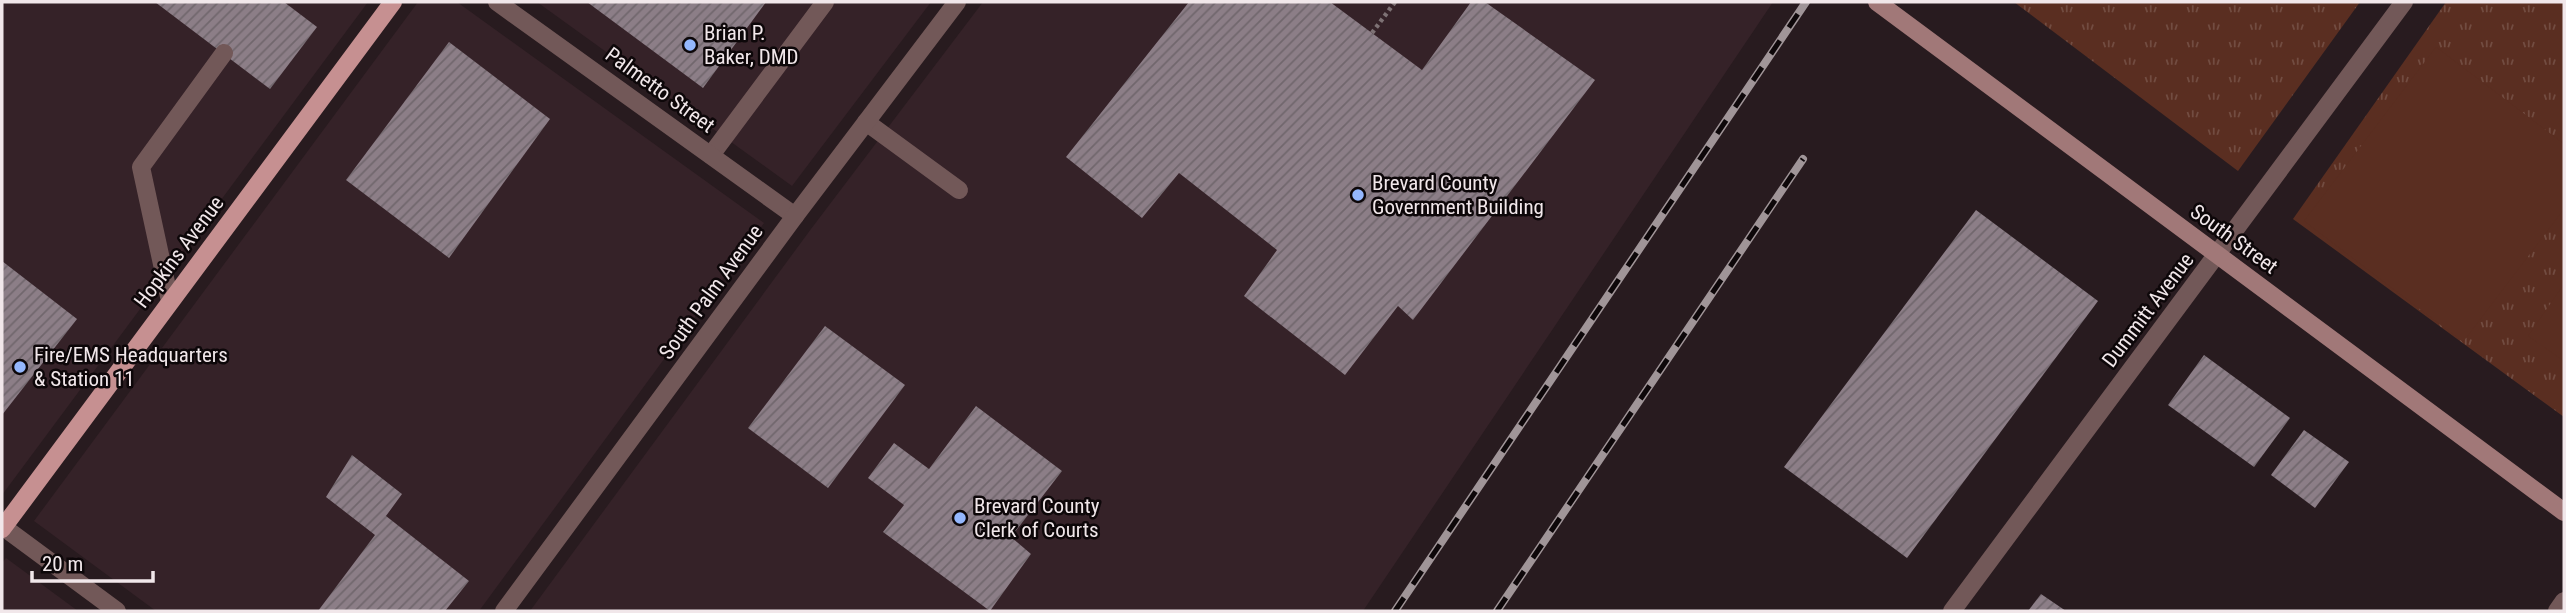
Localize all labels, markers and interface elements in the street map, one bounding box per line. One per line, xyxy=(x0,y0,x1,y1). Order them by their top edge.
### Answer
place label: Brian P. Baker, DMD xyxy=(704,21,799,69)
marker: Brian P. Baker, DMD xyxy=(682,37,698,53)
street label: Palmetto Street xyxy=(601,42,719,138)
place label: Brevard County Government Building xyxy=(1372,171,1544,219)
marker: Brevard County Government Building xyxy=(1350,187,1366,203)
street label: Hopkins Avenue xyxy=(129,191,229,312)
street label: South Street xyxy=(2186,199,2282,279)
street label: South Palm Avenue xyxy=(654,220,768,364)
street label: Dummitt Avenue xyxy=(2097,248,2199,372)
place label: Fire/EMS Headquarters & Station 11 xyxy=(34,343,228,391)
marker: Fire/EMS Headquarters & Station 11 xyxy=(12,359,28,375)
place label: Brevard County Clerk of Courts xyxy=(974,494,1100,542)
marker: Brevard County Clerk of Courts xyxy=(952,510,968,526)
scale bar xyxy=(32,540,152,584)
text: 20 m xyxy=(42,552,83,576)

